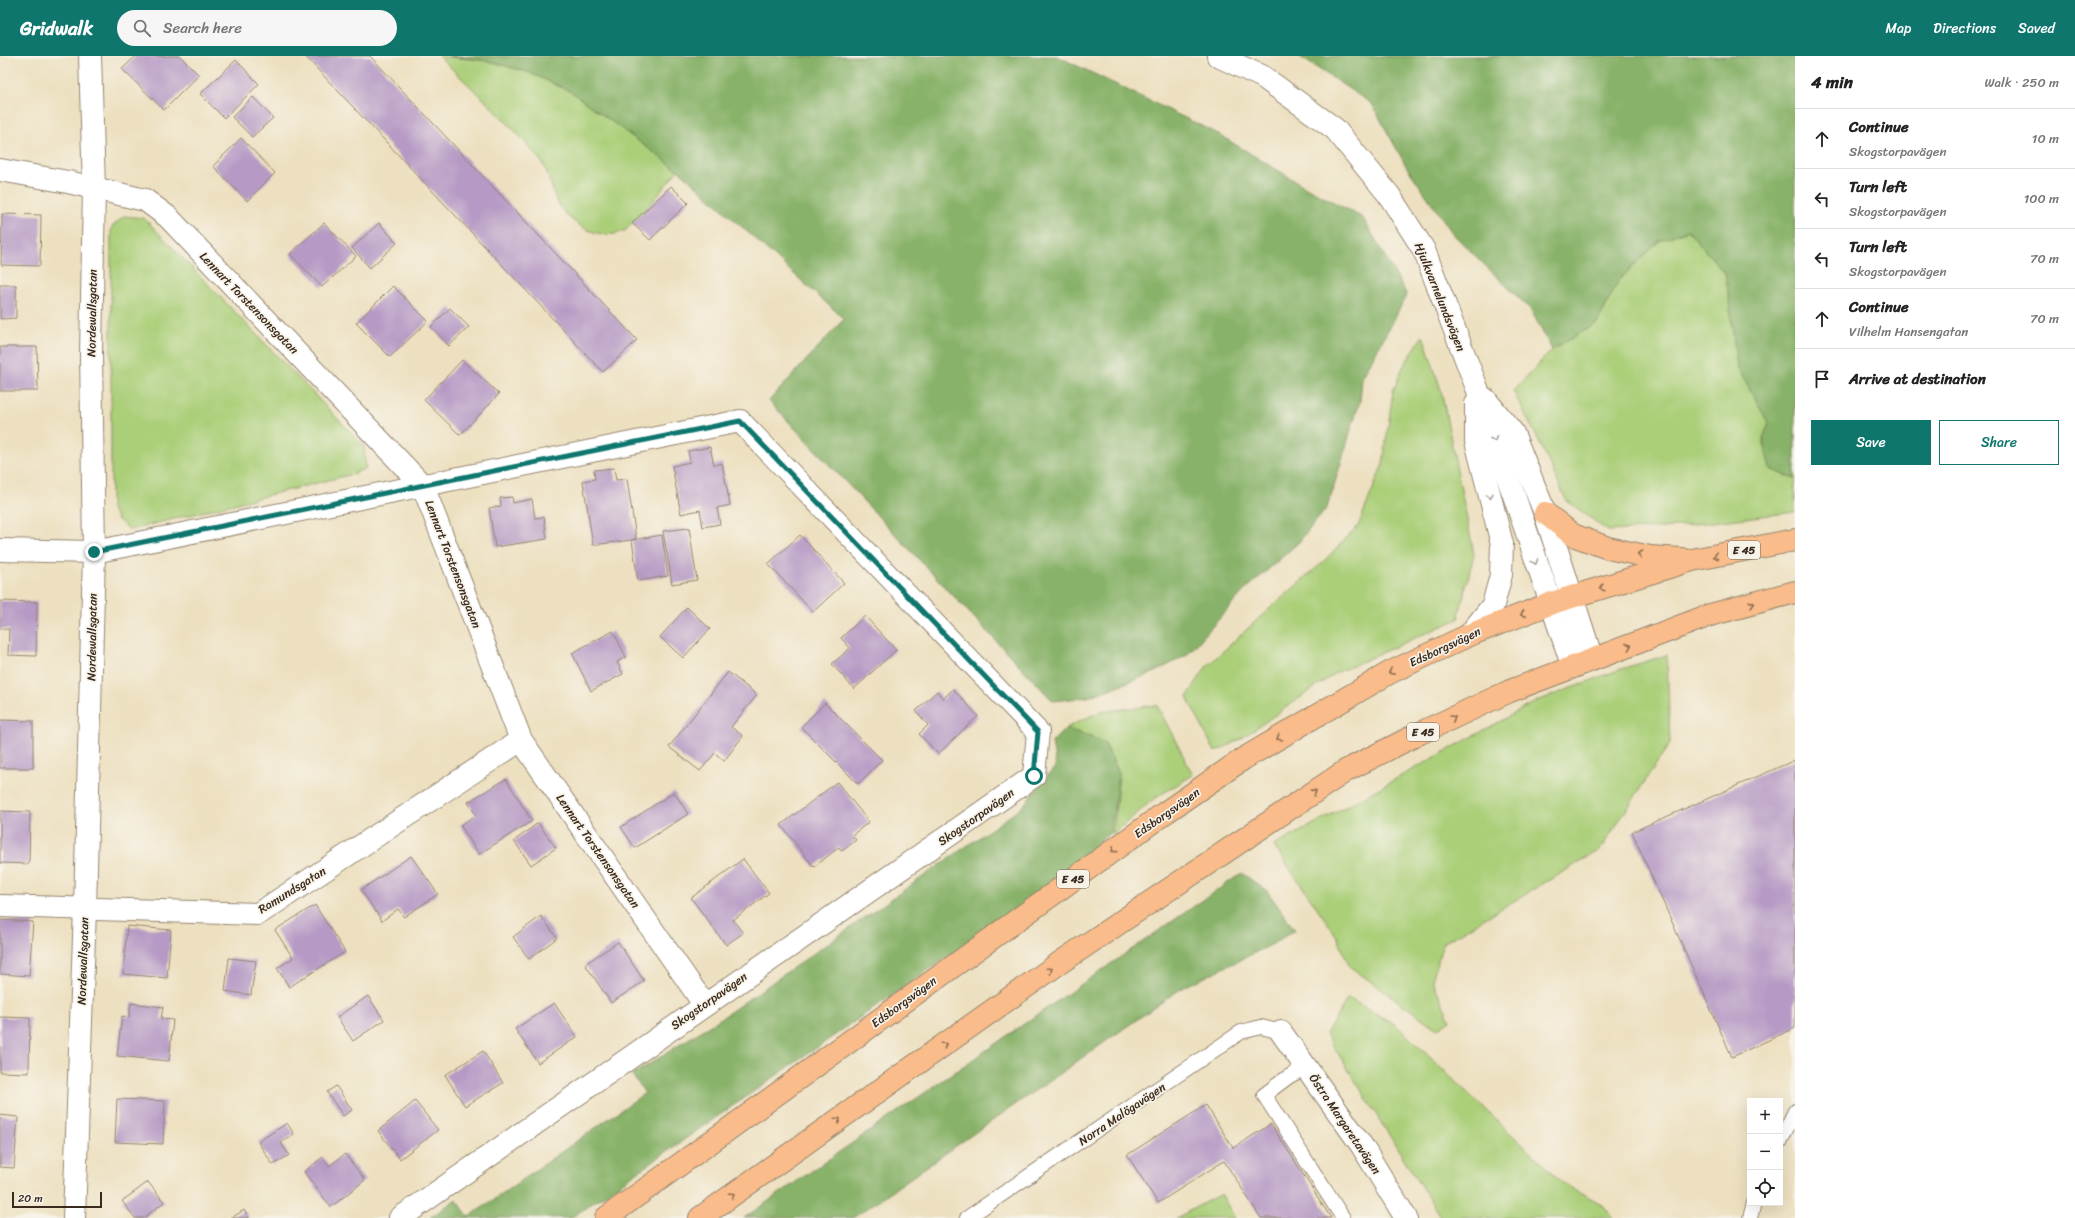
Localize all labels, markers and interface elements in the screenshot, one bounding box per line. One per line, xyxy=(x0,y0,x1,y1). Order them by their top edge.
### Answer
search box xyxy=(117,10,397,46)
text: Gridwalk xyxy=(20,12,93,45)
text: Search here xyxy=(163,15,242,41)
text: Map xyxy=(1885,16,1911,41)
text: Directions xyxy=(1933,16,1996,41)
text: Saved xyxy=(2018,16,2055,41)
icon: search xyxy=(131,17,153,39)
text: 4 min xyxy=(1811,67,1853,97)
text: Walk · 250 m xyxy=(1985,71,2059,94)
text: Continue xyxy=(1849,114,1909,140)
text: 10 m xyxy=(2032,127,2059,150)
icon: ahead xyxy=(1811,128,1833,150)
text: Skogstorpavägen xyxy=(1849,140,1946,163)
text: Turn left xyxy=(1849,174,1907,200)
text: 100 m xyxy=(2024,187,2059,210)
icon: left xyxy=(1811,188,1833,210)
text: Skogstorpavägen xyxy=(1849,200,1946,223)
text: Turn left xyxy=(1849,234,1907,260)
street label: Hjulkvarnelundsvägen xyxy=(1408,239,1472,355)
street label: Lennart Torstensonsgatan xyxy=(194,246,305,360)
text: 70 m xyxy=(2030,247,2059,270)
icon: left xyxy=(1811,248,1833,270)
text: Skogstorpavägen xyxy=(1849,260,1946,283)
street label: Nordewallsgatan xyxy=(80,268,104,357)
text: Continue xyxy=(1849,294,1909,320)
text: 70 m xyxy=(2030,307,2059,330)
icon: ahead xyxy=(1811,308,1833,330)
text: Vilhelm Hansengatan xyxy=(1849,320,1968,343)
text: Arrive at destination xyxy=(1849,366,1986,392)
icon: arrive xyxy=(1811,368,1833,390)
button: Save xyxy=(1811,420,1931,465)
button: Share xyxy=(1939,420,2059,465)
one-way arrow xyxy=(1489,435,1497,442)
one-way arrow xyxy=(1485,492,1493,499)
street label: Lennart Torstensonsgatan xyxy=(418,497,488,632)
road number: E 45 xyxy=(1728,541,1760,559)
route end xyxy=(85,543,103,561)
one-way arrow xyxy=(1637,551,1643,559)
one-way arrow xyxy=(1712,551,1719,559)
one-way arrow xyxy=(1531,558,1539,565)
one-way arrow xyxy=(1598,583,1605,592)
street label: Nordewallsgatan xyxy=(80,592,104,681)
one-way arrow xyxy=(1748,600,1755,609)
one-way arrow xyxy=(1520,610,1527,618)
street label: Edsborgsvägen xyxy=(1405,621,1485,673)
one-way arrow xyxy=(1625,642,1632,650)
one-way arrow xyxy=(1388,667,1396,675)
one-way arrow xyxy=(1449,715,1457,723)
road number: E 45 xyxy=(1407,723,1439,741)
one-way arrow xyxy=(1276,733,1283,740)
route start xyxy=(1025,767,1043,785)
street label: Skogstorpavägen xyxy=(933,782,1020,852)
street label: Edsborgsvägen xyxy=(1129,782,1205,844)
street label: Lennart Torstensonsgatan xyxy=(550,789,646,913)
one-way arrow xyxy=(1310,789,1317,797)
one-way arrow xyxy=(1111,845,1118,852)
street label: Ramundsgatan xyxy=(254,860,331,920)
road number: E 45 xyxy=(1057,870,1089,888)
street label: Nordewallsgatan xyxy=(70,916,96,1005)
street label: Skogstorpavägen xyxy=(666,966,753,1036)
one-way arrow xyxy=(1046,967,1053,975)
street label: Edsborgsvägen xyxy=(866,970,942,1034)
one-way arrow xyxy=(940,1042,947,1050)
street label: Östra Margaretavägen xyxy=(1303,1069,1387,1179)
street label: Norra Malögavägen xyxy=(1074,1076,1171,1152)
map controls xyxy=(1747,1098,1783,1206)
button: + xyxy=(1747,1098,1783,1134)
one-way arrow xyxy=(834,1117,841,1125)
button: − xyxy=(1747,1134,1783,1170)
button: locate xyxy=(1747,1170,1783,1206)
text: 20 m xyxy=(18,1189,43,1208)
scale bar xyxy=(12,1190,102,1209)
one-way arrow xyxy=(728,1192,735,1200)

